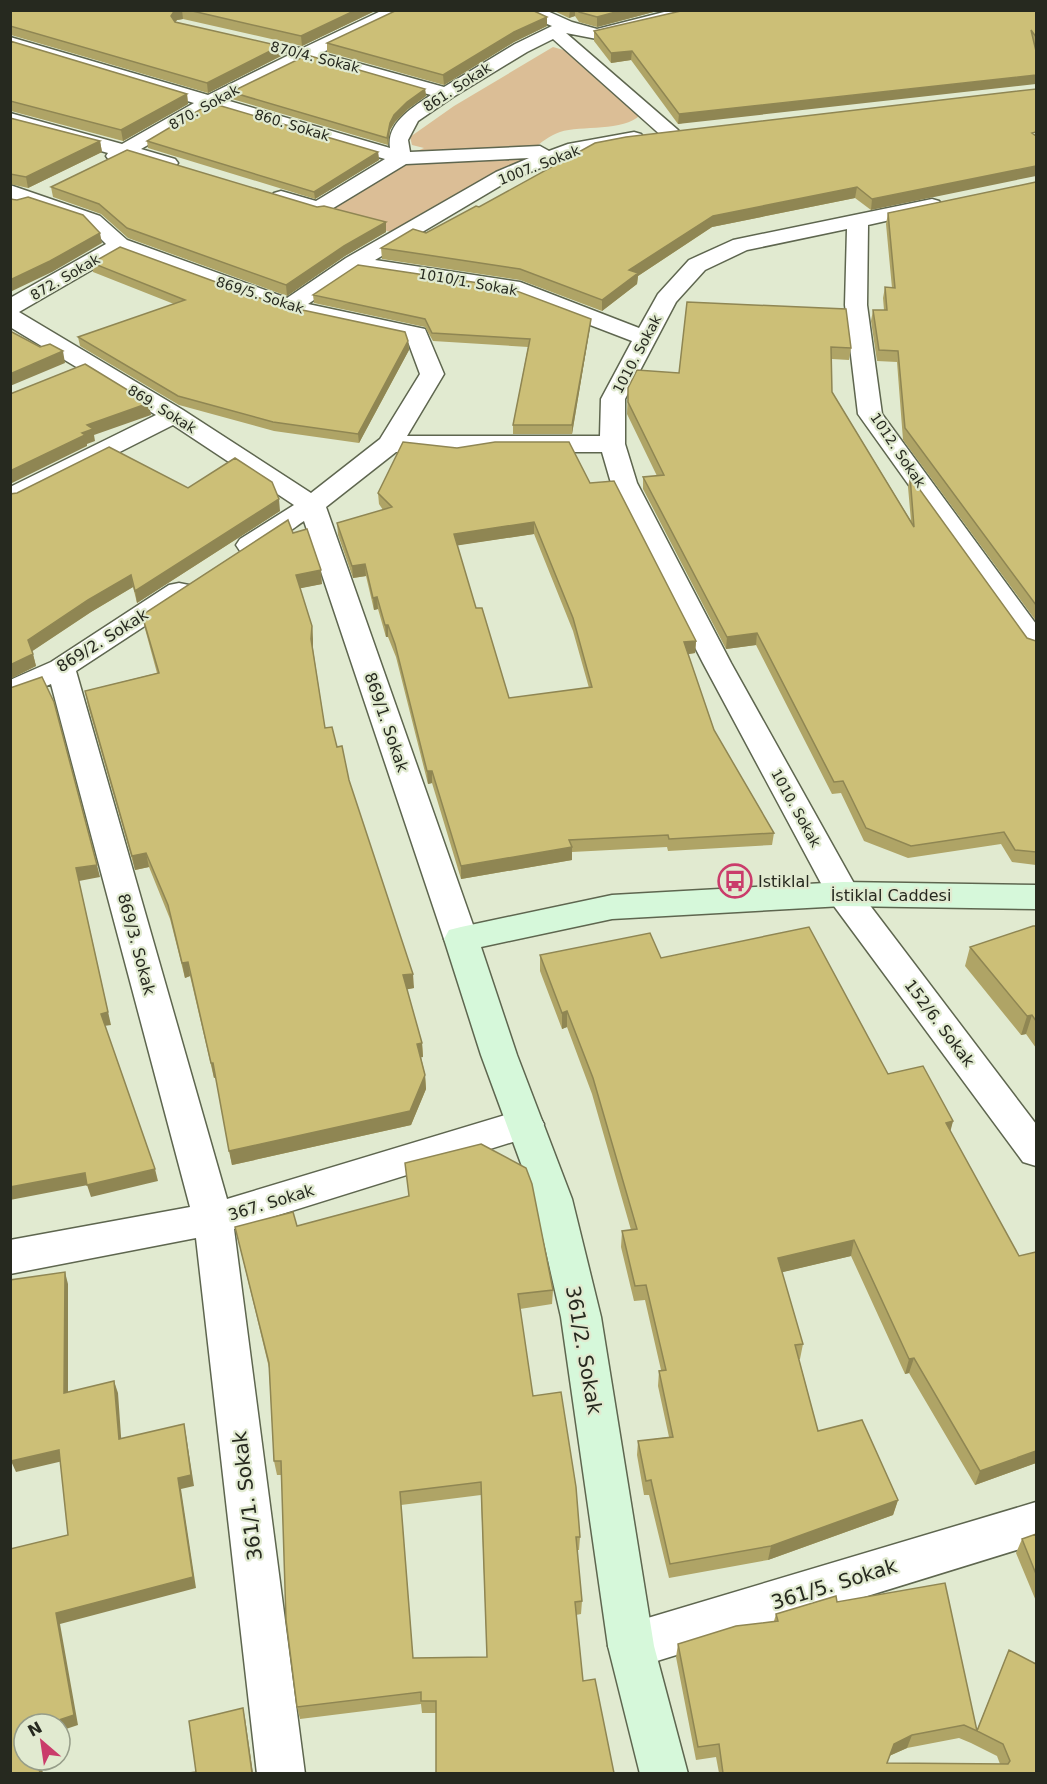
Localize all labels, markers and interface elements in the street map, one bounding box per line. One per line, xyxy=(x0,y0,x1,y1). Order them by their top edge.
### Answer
street label: 870/4. Sokak xyxy=(269,38,362,76)
street label: 861. Sokak xyxy=(420,59,495,115)
street label: 870. Sokak xyxy=(166,81,243,133)
street label: 860. Sokak xyxy=(253,106,332,144)
street label: 1007. Sokak xyxy=(496,142,583,188)
street label: 872. Sokak xyxy=(27,250,103,303)
street label: 1010/1. Sokak xyxy=(417,265,520,299)
street label: 869/5. Sokak xyxy=(214,273,307,317)
street label: 1010. Sokak xyxy=(610,311,665,396)
street label: 869. Sokak xyxy=(125,382,200,437)
street label: 1012. Sokak xyxy=(867,410,929,491)
street label: 869/2. Sokak xyxy=(53,604,152,676)
street label: 869/1. Sokak xyxy=(361,670,413,775)
street label: 1010. Sokak xyxy=(768,766,824,850)
bus stop icon: Istiklal xyxy=(717,863,753,899)
place label: Istiklal xyxy=(758,872,810,891)
street label: İstiklal Caddesi xyxy=(831,886,951,905)
street label: 869/3. Sokak xyxy=(114,891,159,998)
street label: 152/6. Sokak xyxy=(901,976,979,1071)
street label: 367. Sokak xyxy=(226,1180,317,1225)
street label: 361/2. Sokak xyxy=(561,1284,607,1417)
street label: 361/1. Sokak xyxy=(227,1429,267,1562)
street label: 361/5. Sokak xyxy=(768,1553,900,1615)
north arrow xyxy=(12,1712,72,1772)
text: N xyxy=(25,1718,45,1741)

